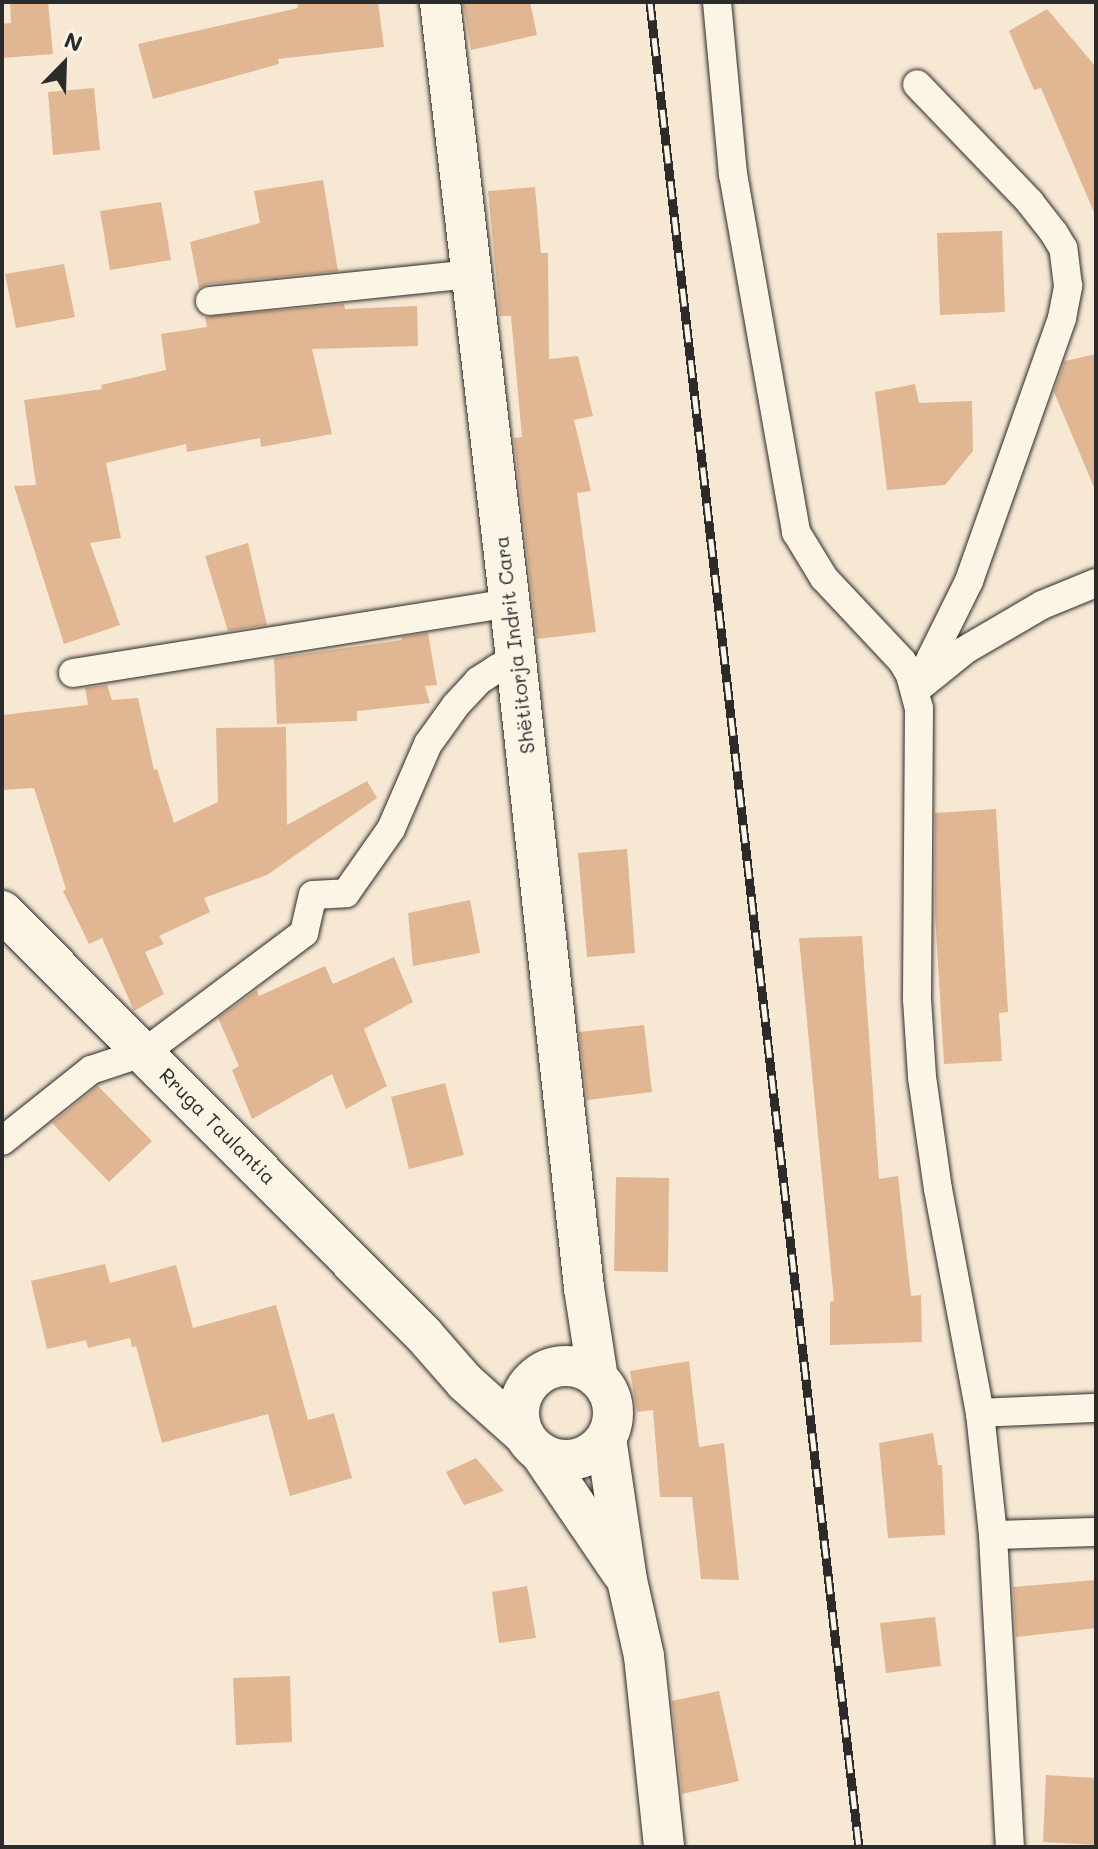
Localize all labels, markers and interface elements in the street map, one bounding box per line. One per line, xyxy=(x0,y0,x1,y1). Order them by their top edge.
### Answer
north arrow xyxy=(24,24,104,104)
text: N xyxy=(60,25,87,58)
street label: Shëtitorja Indrit Cara xyxy=(489,535,539,755)
street label: Rruga Taulantia xyxy=(155,1063,281,1189)

